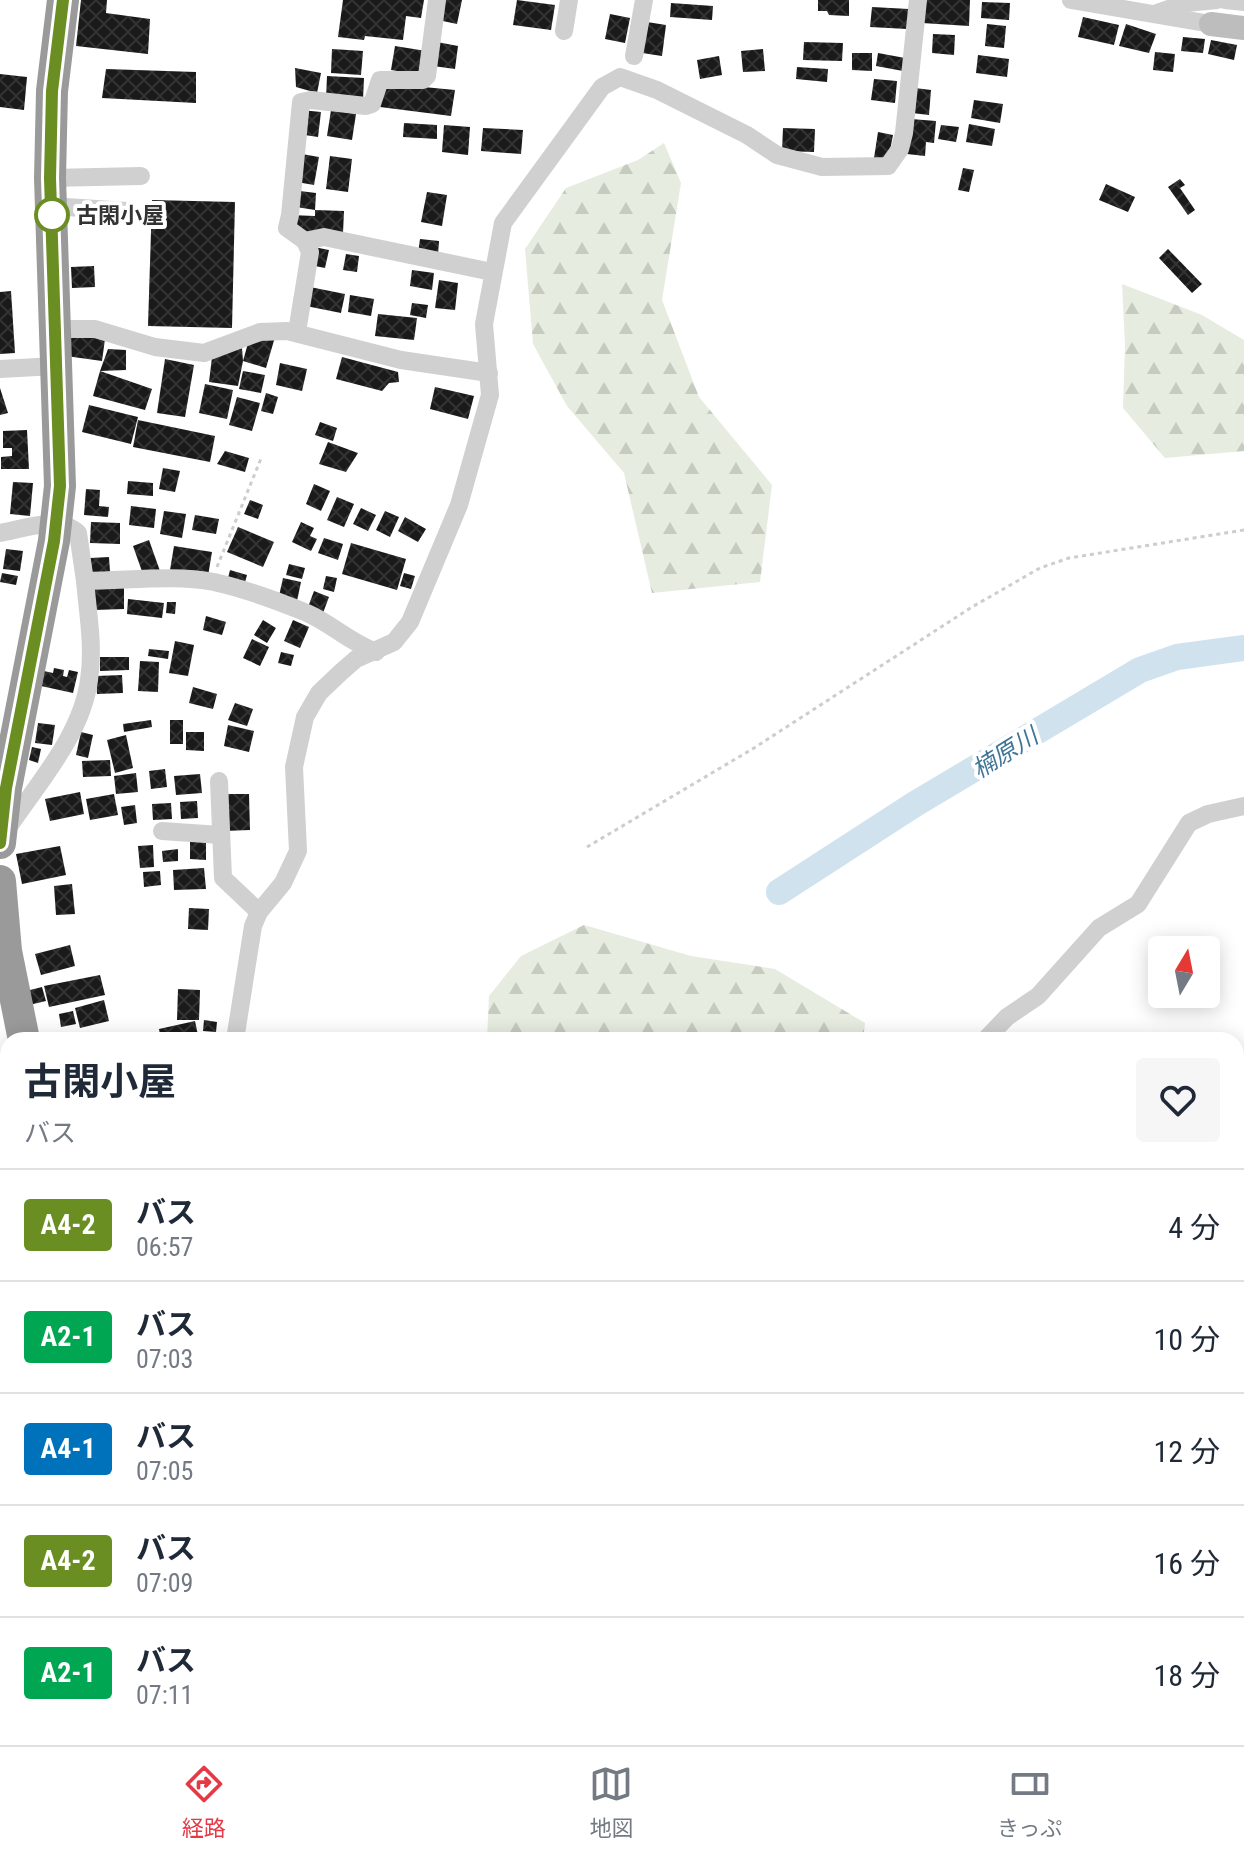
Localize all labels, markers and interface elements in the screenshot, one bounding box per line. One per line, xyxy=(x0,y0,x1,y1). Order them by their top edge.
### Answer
marker: 古閑小屋 xyxy=(35,198,69,232)
place label: 古閑小屋 xyxy=(76,203,164,228)
water label: 楠原川 xyxy=(967,720,1045,784)
north arrow xyxy=(1148,936,1220,1008)
map controls xyxy=(1148,936,1220,1008)
button: heart xyxy=(1136,1058,1220,1142)
text: 古閑小屋 xyxy=(24,1060,176,1104)
text: バス xyxy=(24,1118,76,1148)
text: バス xyxy=(136,1195,196,1230)
text: A4-2 xyxy=(40,1208,96,1241)
text: 4 分 xyxy=(1168,1210,1220,1245)
text: 06:57 xyxy=(136,1232,193,1262)
text: バス xyxy=(136,1307,196,1342)
text: A2-1 xyxy=(40,1320,96,1353)
text: 10 分 xyxy=(1153,1322,1220,1357)
text: 07:03 xyxy=(136,1344,193,1374)
text: バス xyxy=(136,1419,196,1454)
text: A4-1 xyxy=(40,1432,96,1465)
text: 12 分 xyxy=(1153,1434,1220,1469)
text: 07:05 xyxy=(136,1456,193,1486)
text: バス xyxy=(136,1531,196,1566)
text: A4-2 xyxy=(40,1544,96,1577)
text: 16 分 xyxy=(1153,1546,1220,1581)
text: 07:09 xyxy=(136,1568,193,1598)
text: バス xyxy=(136,1643,196,1678)
text: A2-1 xyxy=(40,1656,96,1689)
text: 18 分 xyxy=(1153,1658,1220,1693)
text: 07:11 xyxy=(136,1680,193,1710)
tab: 経路 xyxy=(182,1762,226,1842)
tab: 地図 xyxy=(589,1762,633,1842)
tab: きっぷ xyxy=(997,1762,1062,1842)

